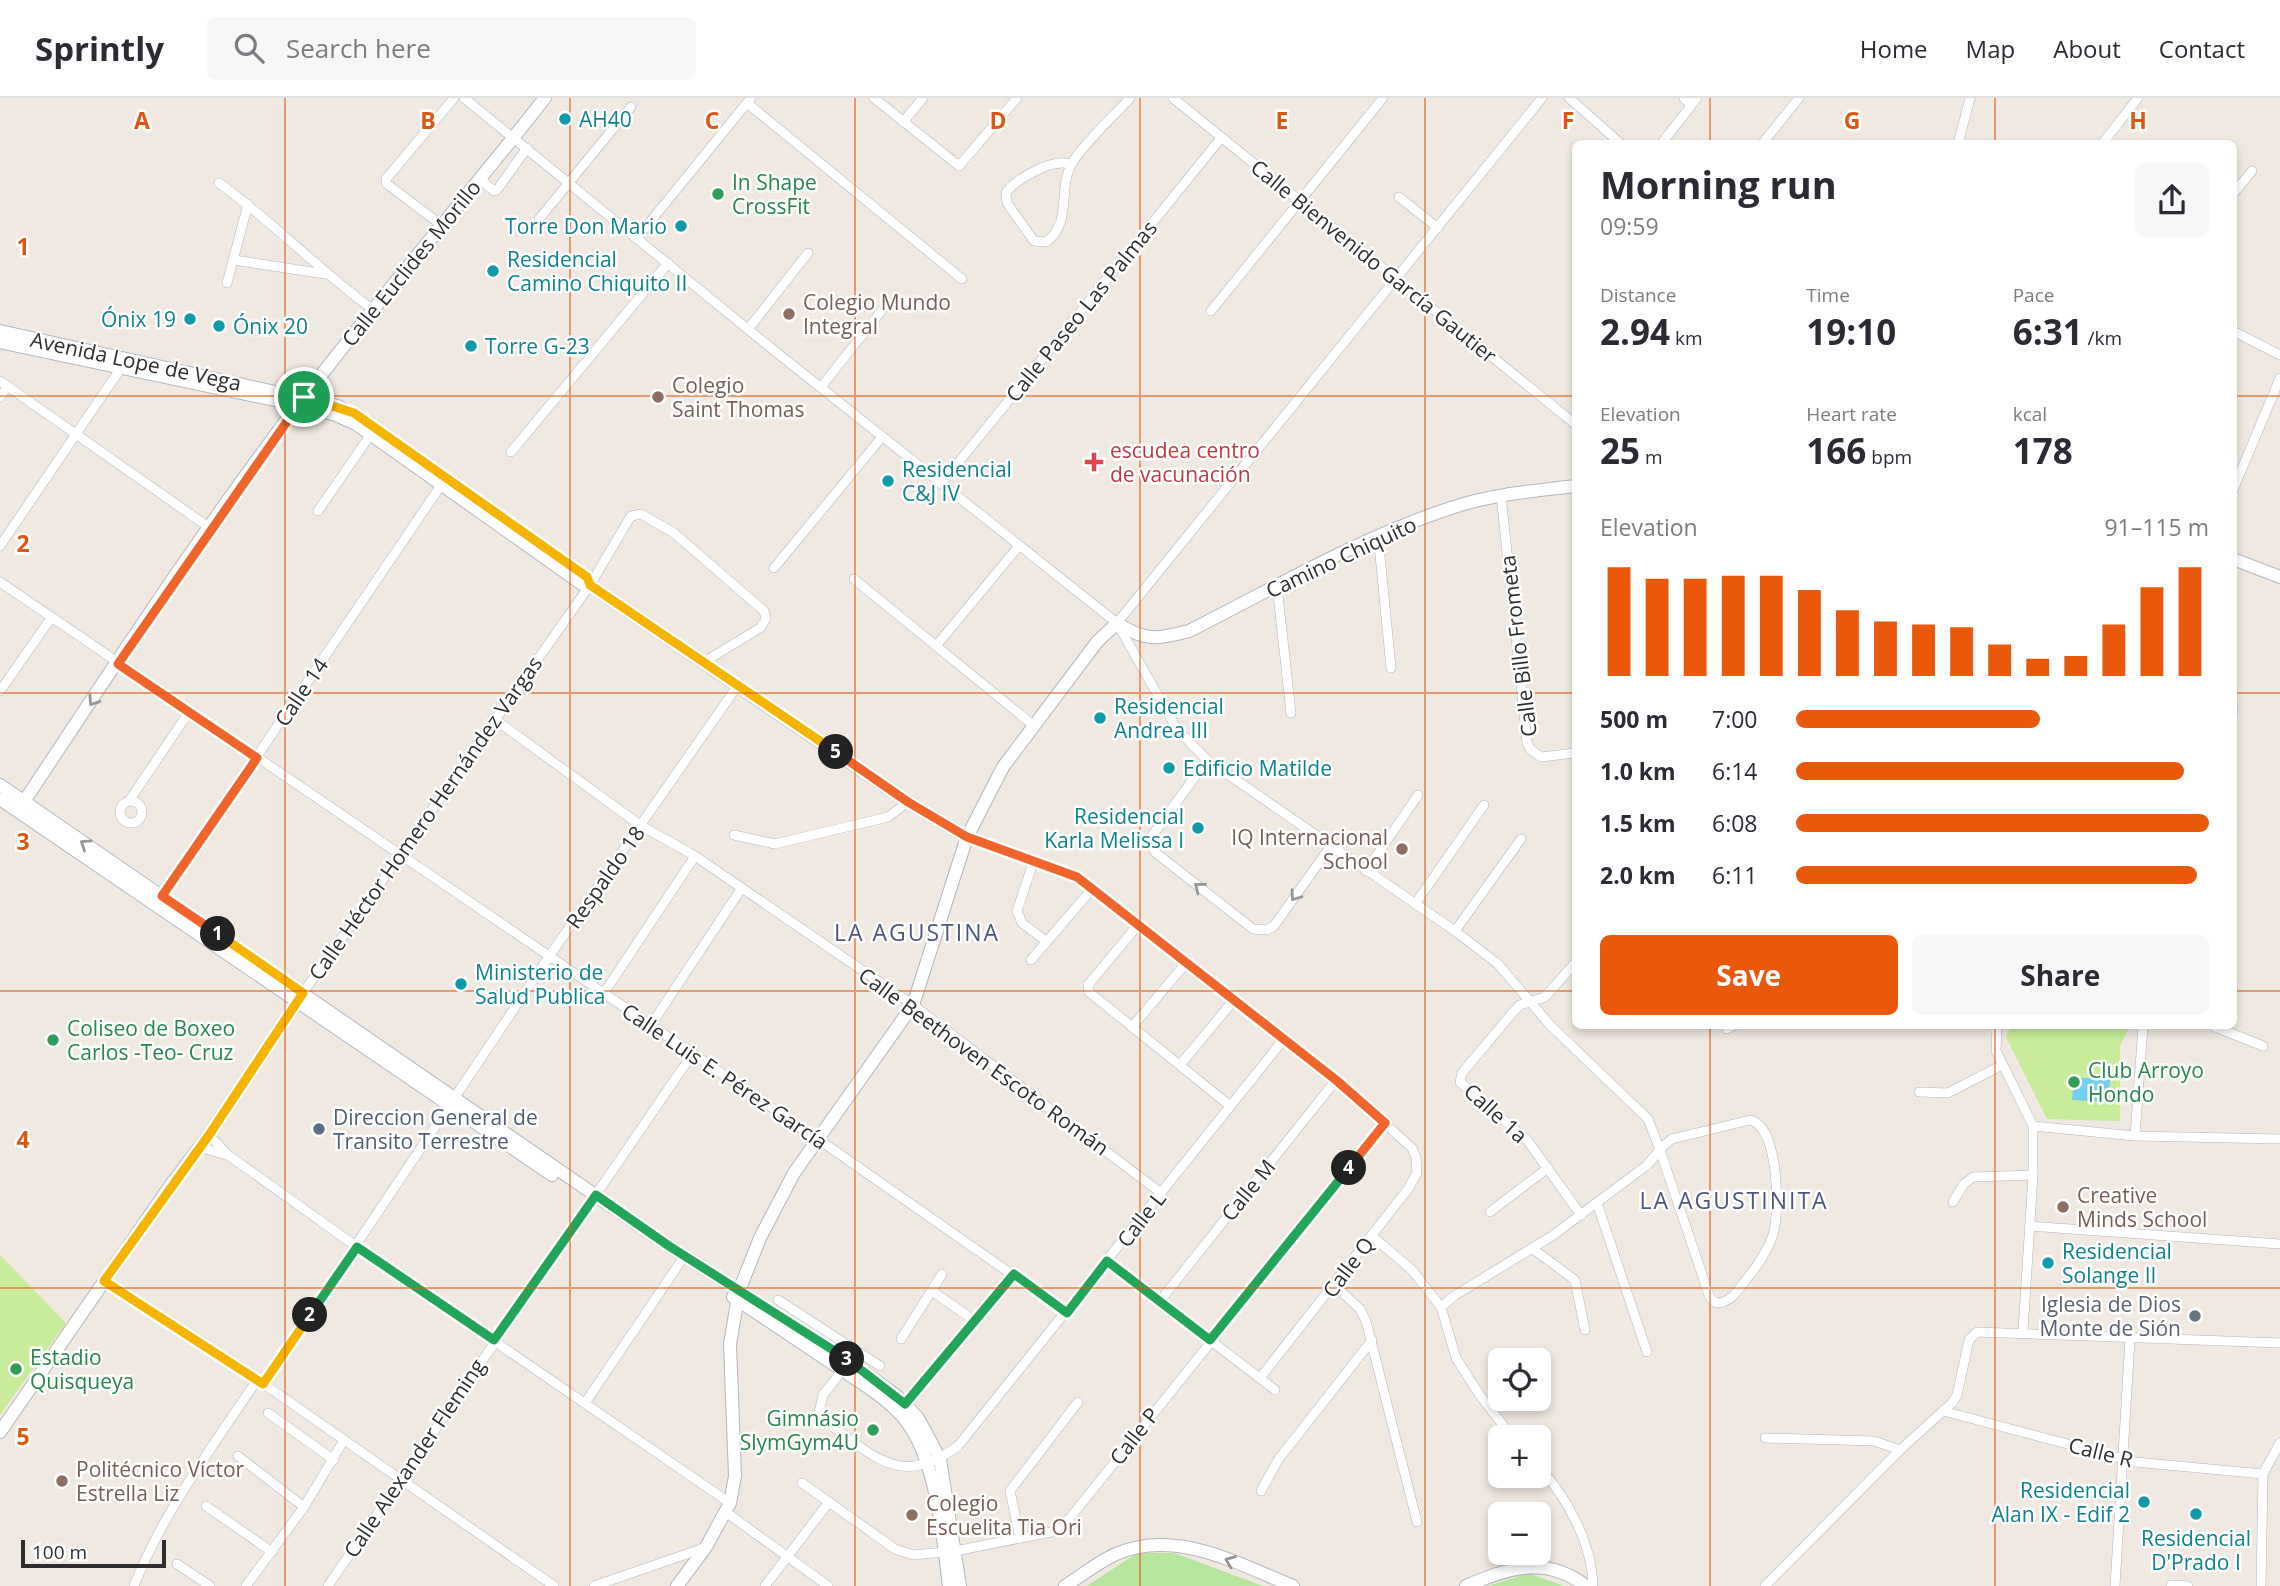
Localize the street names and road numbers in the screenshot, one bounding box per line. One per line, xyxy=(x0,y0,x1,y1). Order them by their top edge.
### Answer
street label: Calle Bienvenido García Gautier xyxy=(1245,153,1503,369)
street label: Calle Euclides Morillo xyxy=(335,174,487,352)
street label: Calle Paseo Las Palmas xyxy=(999,214,1163,408)
street label: Avenida Lope de Vega xyxy=(28,325,244,397)
street label: Camino Chiquito xyxy=(1261,510,1421,604)
street label: Calle Billo Frometa xyxy=(1493,554,1543,738)
street label: Calle Héctor Homero Hernández Vargas xyxy=(302,651,548,985)
street label: Calle 14 xyxy=(268,652,334,732)
street label: Respaldo 18 xyxy=(559,820,651,934)
street label: Calle Beethoven Escoto Román xyxy=(853,961,1115,1161)
street label: Calle Luis E. Pérez García xyxy=(617,997,833,1155)
street label: Calle 1a xyxy=(1458,1077,1534,1149)
street label: Calle M xyxy=(1215,1153,1281,1227)
street label: Calle L xyxy=(1110,1185,1172,1253)
street label: Calle Q xyxy=(1316,1231,1380,1303)
street label: Calle Alexander Fleming xyxy=(337,1353,491,1563)
street label: Calle P xyxy=(1103,1402,1165,1470)
street label: Calle R xyxy=(2066,1430,2136,1474)

